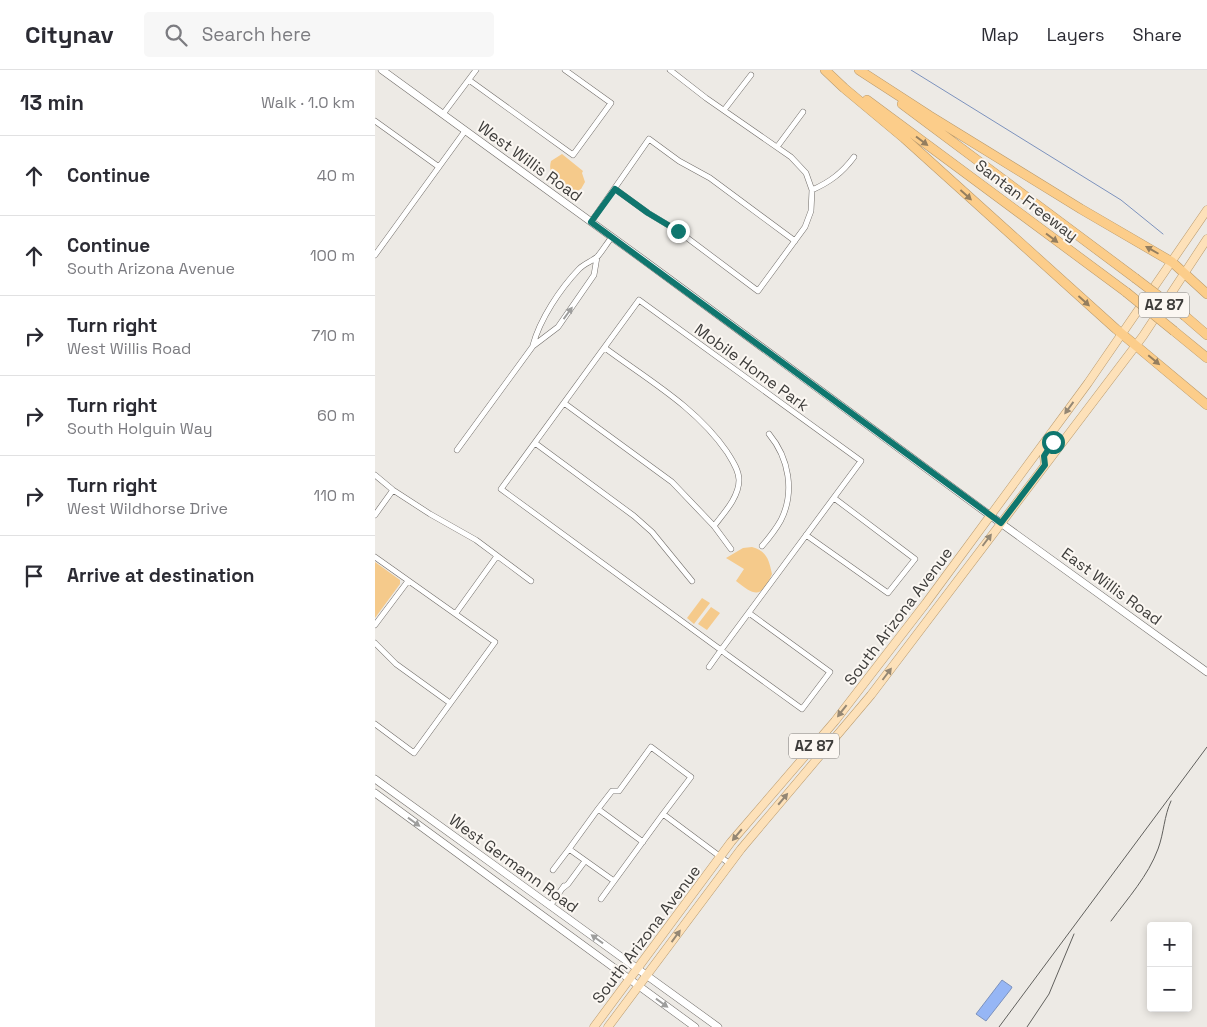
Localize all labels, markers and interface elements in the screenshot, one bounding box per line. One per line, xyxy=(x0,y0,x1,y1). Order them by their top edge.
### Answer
search box xyxy=(144,12,494,57)
text: Citynav xyxy=(25,19,114,50)
icon: search xyxy=(162,21,190,49)
text: Search here xyxy=(202,22,311,47)
text: Map xyxy=(981,23,1019,46)
text: Layers xyxy=(1047,23,1104,46)
text: Share xyxy=(1132,23,1182,46)
text: 13 min xyxy=(20,89,84,116)
text: Walk · 1.0 km xyxy=(261,92,355,113)
street label: West Willis Road xyxy=(473,116,586,206)
one-way arrow xyxy=(915,136,929,146)
street label: Santan Freeway xyxy=(971,155,1082,246)
icon: ahead xyxy=(20,162,48,190)
text: Continue xyxy=(67,163,150,188)
text: 40 m xyxy=(317,165,355,186)
one-way arrow xyxy=(960,189,972,201)
route end xyxy=(667,220,690,243)
one-way arrow xyxy=(1045,232,1058,243)
text: Continue xyxy=(67,233,150,258)
icon: ahead xyxy=(20,242,48,270)
text: 100 m xyxy=(310,245,355,266)
one-way arrow xyxy=(1145,246,1158,255)
text: South Arizona Avenue xyxy=(67,258,235,279)
road number: AZ 87 xyxy=(1139,292,1189,318)
one-way arrow xyxy=(1078,295,1091,306)
one-way arrow xyxy=(563,306,573,320)
text: Turn right xyxy=(67,313,157,338)
street label: Mobile Home Park xyxy=(690,319,813,416)
icon: right xyxy=(20,322,48,350)
text: 710 m xyxy=(311,325,355,346)
text: West Willis Road xyxy=(67,338,191,359)
one-way arrow xyxy=(1148,354,1160,366)
text: Turn right xyxy=(67,393,157,418)
one-way arrow xyxy=(1064,401,1074,415)
icon: right xyxy=(20,402,48,430)
text: 60 m xyxy=(317,405,355,426)
text: South Holguin Way xyxy=(67,418,212,439)
route start xyxy=(1042,431,1065,454)
text: Turn right xyxy=(67,473,157,498)
icon: right xyxy=(20,482,48,510)
text: 110 m xyxy=(313,485,355,506)
text: West Wildhorse Drive xyxy=(67,498,228,519)
one-way arrow xyxy=(982,534,993,547)
street label: South Arizona Avenue xyxy=(839,543,957,690)
street label: East Willis Road xyxy=(1057,543,1166,630)
icon: arrive xyxy=(20,562,48,590)
text: Arrive at destination xyxy=(67,563,255,588)
one-way arrow xyxy=(881,668,892,681)
one-way arrow xyxy=(837,704,848,717)
road number: AZ 87 xyxy=(789,734,839,758)
one-way arrow xyxy=(777,793,788,806)
street label: West Germann Road xyxy=(445,809,583,917)
one-way arrow xyxy=(408,817,421,827)
one-way arrow xyxy=(732,829,743,842)
street label: South Arizona Avenue xyxy=(587,861,705,1008)
map controls xyxy=(1147,922,1192,1012)
button: + xyxy=(1147,922,1192,967)
one-way arrow xyxy=(670,930,681,943)
one-way arrow xyxy=(591,935,604,945)
button: − xyxy=(1147,967,1192,1012)
one-way arrow xyxy=(655,998,669,1008)

